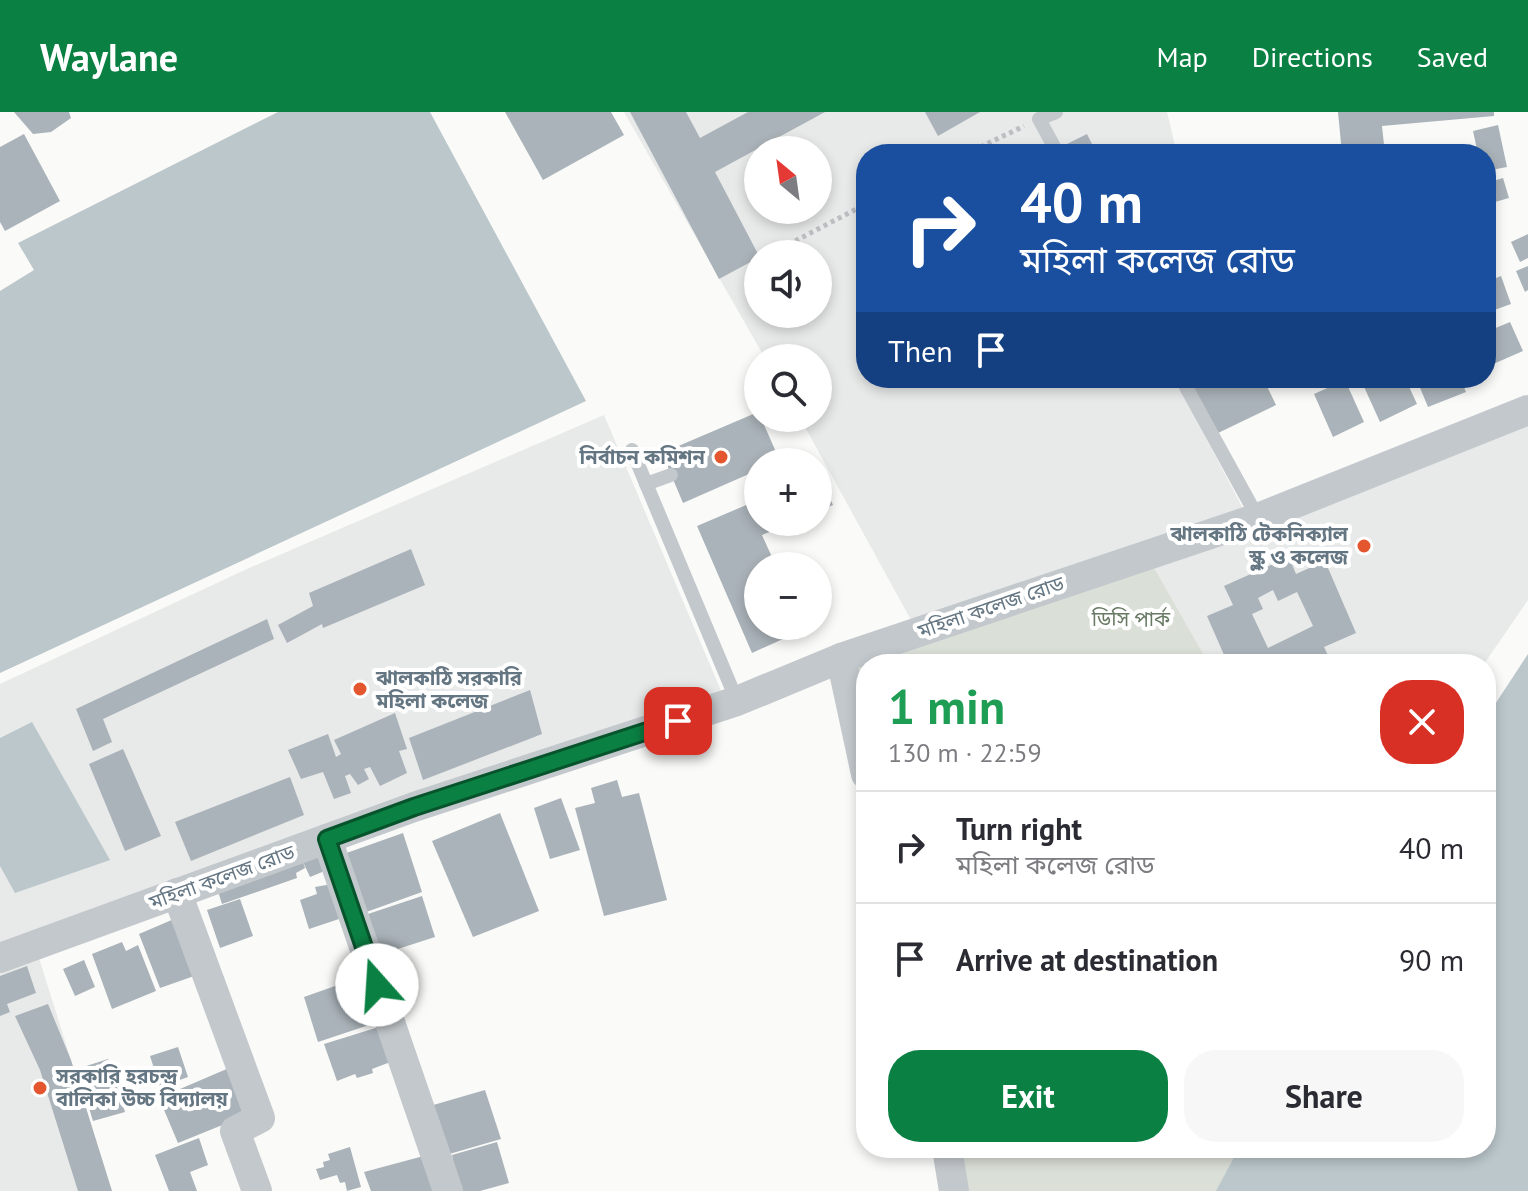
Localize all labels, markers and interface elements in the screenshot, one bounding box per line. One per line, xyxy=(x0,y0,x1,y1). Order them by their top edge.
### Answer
text: Waylane xyxy=(40,32,178,81)
text: Map xyxy=(1157,38,1208,75)
text: Directions xyxy=(1252,38,1373,75)
text: Saved xyxy=(1417,38,1488,75)
north arrow xyxy=(744,136,832,224)
map controls xyxy=(744,136,832,640)
text: 40 m xyxy=(1020,166,1143,238)
icon: right xyxy=(888,176,992,280)
text: মহিলা কলেজ রোড xyxy=(1020,236,1295,283)
button: sound xyxy=(744,240,832,328)
icon: arrive xyxy=(969,328,1013,372)
text: Then xyxy=(888,331,953,370)
button: search xyxy=(744,344,832,432)
place label: নির্বাচন কমিশন xyxy=(579,444,706,470)
marker: নির্বাচন কমিশন xyxy=(712,448,730,466)
button: + xyxy=(744,448,832,536)
place label: ঝালকাঠি টেকনিক্যাল স্কুল ও কলেজ xyxy=(1169,521,1349,571)
marker: ঝালকাঠি টেকনিক্যাল স্কুল ও কলেজ xyxy=(1355,537,1373,555)
button: − xyxy=(744,552,832,640)
street label: মহিলা কলেজ রোড xyxy=(914,570,1068,644)
park label: ডিসি পার্ক xyxy=(1091,606,1171,632)
place label: ঝালকাঠি সরকারি মহিলা কলেজ xyxy=(375,665,523,714)
text: 1 min xyxy=(888,675,1005,737)
marker: ঝালকাঠি সরকারি মহিলা কলেজ xyxy=(351,680,369,698)
button: close xyxy=(1380,680,1464,764)
pin xyxy=(644,687,712,755)
icon: arrive xyxy=(656,699,700,743)
text: 130 m · 22:59 xyxy=(888,736,1042,769)
text: Turn right xyxy=(956,809,1082,848)
icon: right xyxy=(888,825,932,869)
text: 40 m xyxy=(1399,828,1464,867)
street label: মহিলা কলেজ রোড xyxy=(145,838,299,916)
text: মহিলা কলেজ রোড xyxy=(956,848,1155,881)
icon: arrive xyxy=(888,937,932,981)
text: Arrive at destination xyxy=(956,940,1218,979)
text: 90 m xyxy=(1399,940,1464,979)
position arrow xyxy=(335,943,419,1027)
button: Exit xyxy=(888,1050,1168,1142)
button: Share xyxy=(1184,1050,1464,1142)
place label: সরকারি হরচন্দ্র বালিকা উচ্চ বিদ্যালয় xyxy=(55,1063,229,1112)
marker: সরকারি হরচন্দ্র বালিকা উচ্চ বিদ্যালয় xyxy=(31,1079,49,1097)

